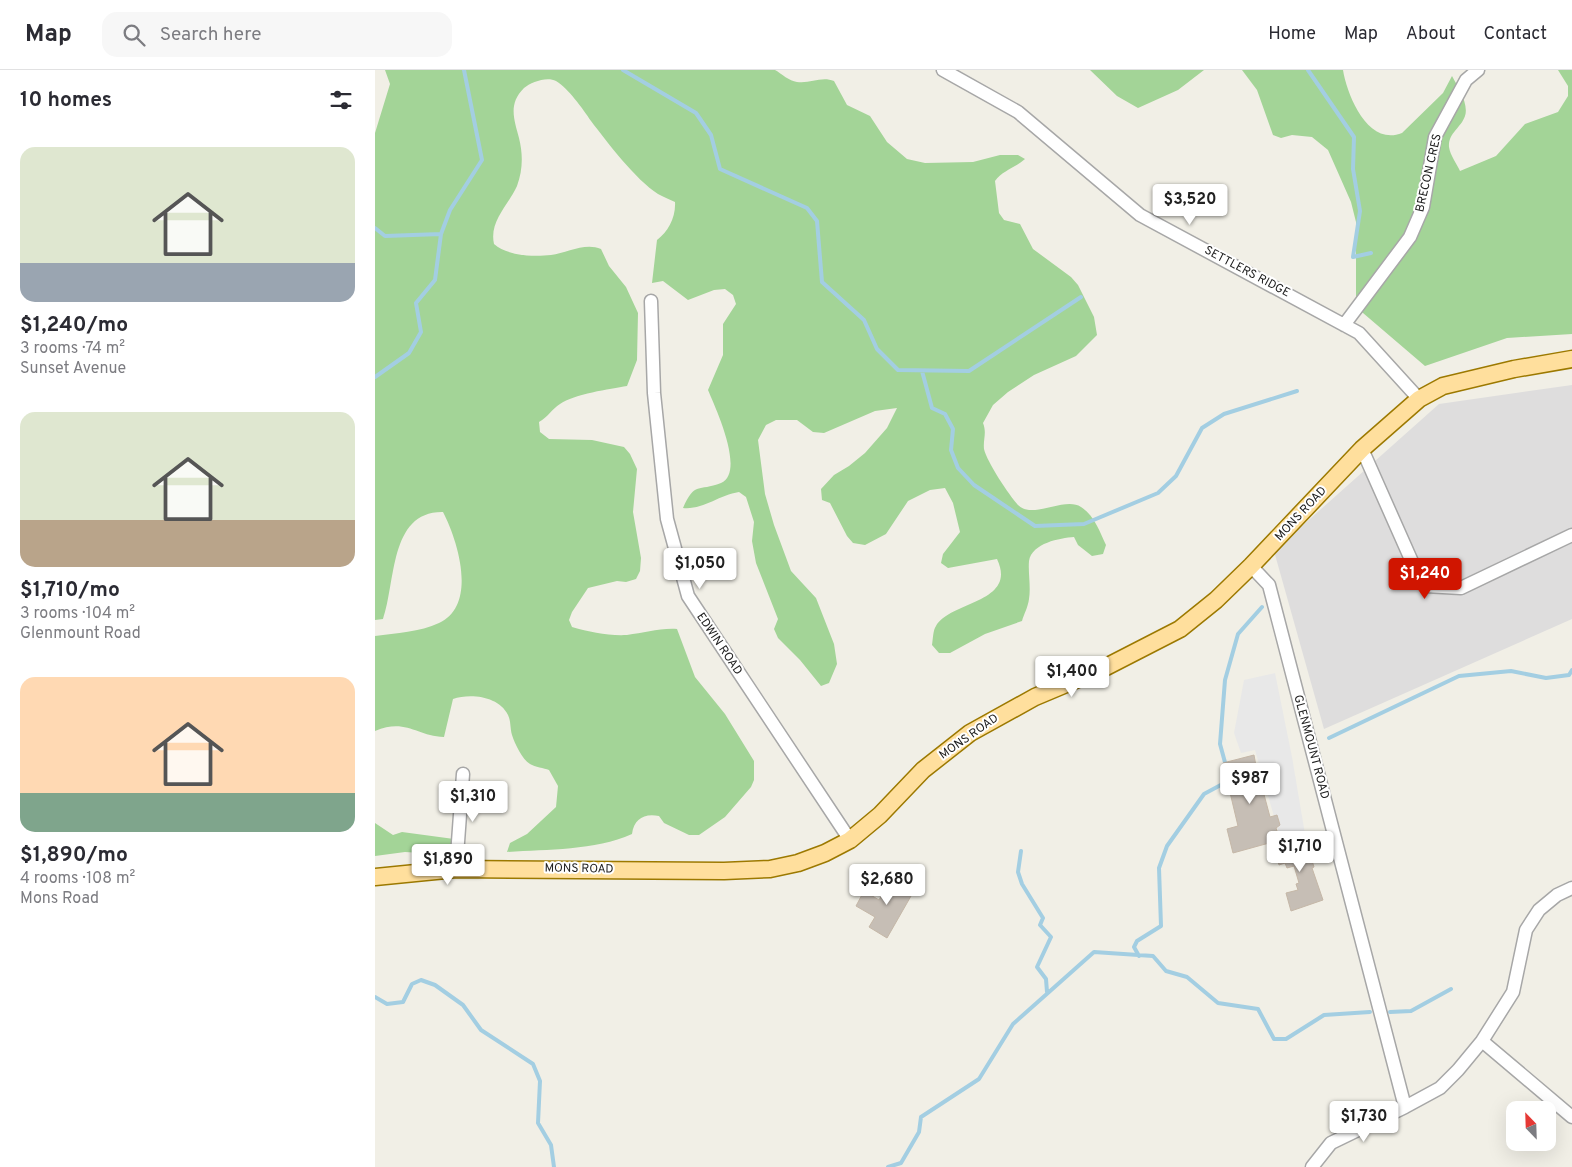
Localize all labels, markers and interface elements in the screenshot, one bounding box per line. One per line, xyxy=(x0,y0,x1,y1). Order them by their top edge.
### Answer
search box xyxy=(102,12,452,57)
text: Map xyxy=(25,20,72,50)
icon: search xyxy=(120,21,148,49)
text: Search here xyxy=(160,23,261,47)
text: Home xyxy=(1268,23,1316,46)
text: Map xyxy=(1344,23,1378,46)
text: About xyxy=(1406,23,1455,46)
text: Contact xyxy=(1483,23,1547,46)
icon: filters xyxy=(327,86,355,114)
text: 10 homes xyxy=(20,87,112,114)
street label: BRECON CRES xyxy=(1412,132,1446,214)
icon: home xyxy=(143,179,233,269)
pin: $3,520 xyxy=(1149,184,1231,226)
text: $3,520 xyxy=(1164,190,1216,210)
street label: SETTLERS RIDGE xyxy=(1201,243,1293,301)
text: $1,240/mo xyxy=(20,312,128,339)
text: 3 rooms · 74 m² xyxy=(20,339,125,359)
text: Sunset Avenue xyxy=(20,359,126,379)
icon: home xyxy=(143,444,233,534)
street label: MONS ROAD xyxy=(1272,483,1330,545)
pin: $1,050 xyxy=(659,548,741,590)
text: $1,050 xyxy=(675,554,725,574)
pin: $1,240 xyxy=(1384,558,1466,600)
text: $1,240 xyxy=(1400,564,1450,584)
text: $1,710/mo xyxy=(20,577,120,604)
text: 3 rooms · 104 m² xyxy=(20,604,135,624)
street label: EDWIN ROAD xyxy=(692,610,746,678)
text: Glenmount Road xyxy=(20,624,141,644)
pin: $1,400 xyxy=(1031,656,1113,698)
text: $1,400 xyxy=(1046,662,1098,682)
street label: GLENMOUNT ROAD xyxy=(1289,693,1333,801)
icon: home xyxy=(143,709,233,799)
street label: MONS ROAD xyxy=(936,711,1002,763)
pin: $987 xyxy=(1220,762,1280,805)
text: $987 xyxy=(1231,769,1269,789)
pin: $1,310 xyxy=(432,780,514,823)
text: $1,310 xyxy=(450,787,496,807)
pin: $1,710 xyxy=(1259,830,1341,873)
text: $1,710 xyxy=(1278,837,1322,857)
text: $1,890/mo xyxy=(20,842,128,869)
pin: $1,890 xyxy=(407,844,489,886)
text: $1,890 xyxy=(423,850,473,870)
street label: MONS ROAD xyxy=(544,860,614,878)
pin: $2,680 xyxy=(846,864,928,906)
text: 4 rooms · 108 m² xyxy=(20,869,135,889)
text: $2,680 xyxy=(860,870,914,890)
text: Mons Road xyxy=(20,889,99,909)
pin: $1,730 xyxy=(1323,1100,1405,1143)
north arrow xyxy=(1506,1101,1556,1151)
map controls xyxy=(1506,1101,1556,1151)
text: $1,730 xyxy=(1340,1107,1388,1127)

